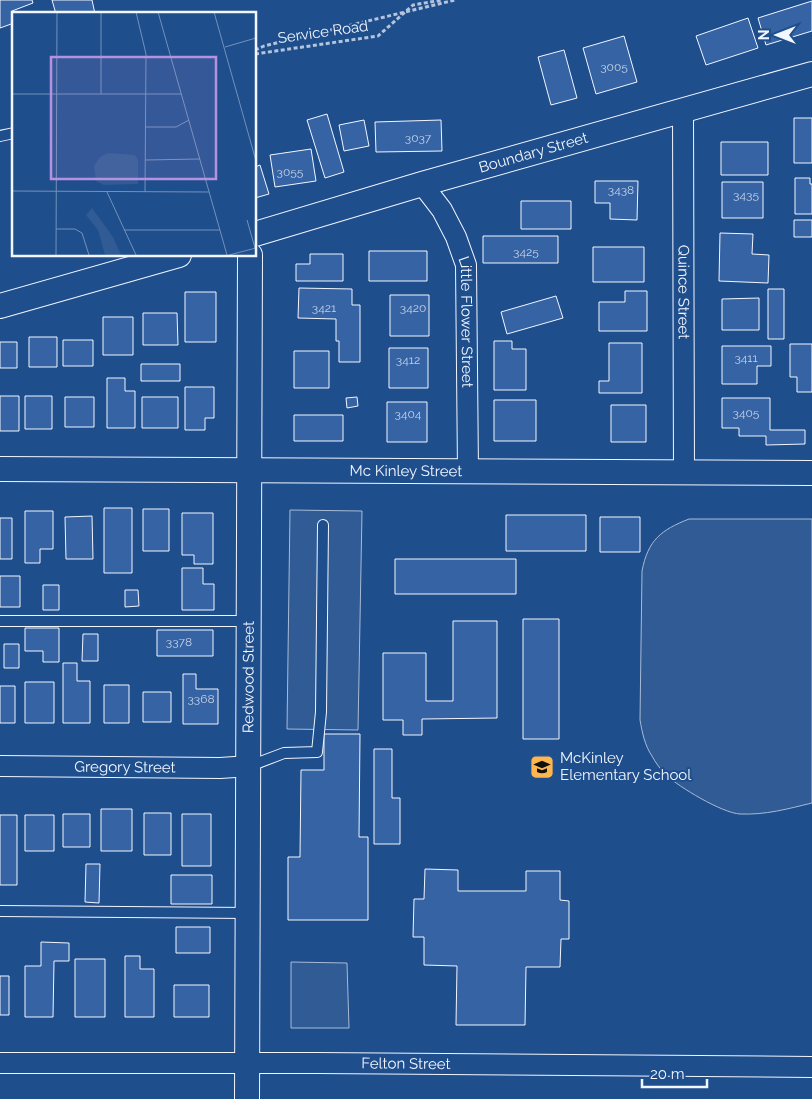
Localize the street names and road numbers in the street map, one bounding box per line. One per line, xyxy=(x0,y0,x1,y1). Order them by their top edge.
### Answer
street label: Service Road xyxy=(277,17,369,47)
street label: Boundary Street xyxy=(477,129,590,177)
street label: Quince Street xyxy=(674,245,693,339)
street label: Little Flower Street xyxy=(455,254,476,388)
street label: Mc Kinley Street xyxy=(350,462,462,480)
street label: Redwood Street xyxy=(239,621,258,733)
street label: Gregory Street xyxy=(74,758,176,777)
street label: Felton Street xyxy=(361,1054,451,1073)

